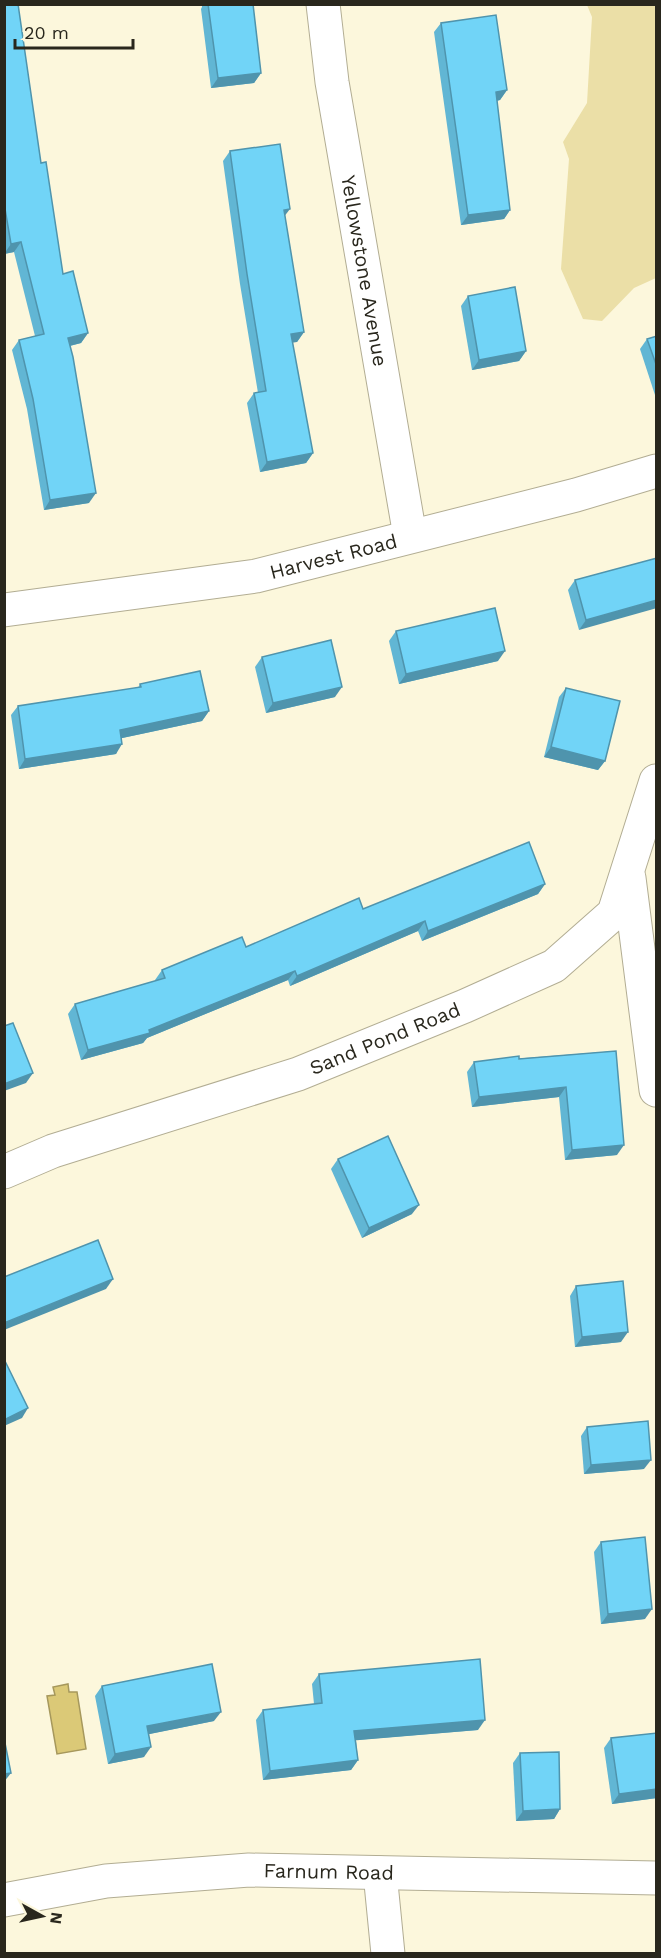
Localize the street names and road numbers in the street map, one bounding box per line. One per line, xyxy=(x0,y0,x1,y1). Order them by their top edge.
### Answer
street label: Yellowstone Avenue xyxy=(336,173,393,368)
street label: Harvest Road xyxy=(267,529,400,584)
street label: Sand Pond Road xyxy=(306,997,464,1080)
street label: Farnum Road xyxy=(264,1858,394,1885)

